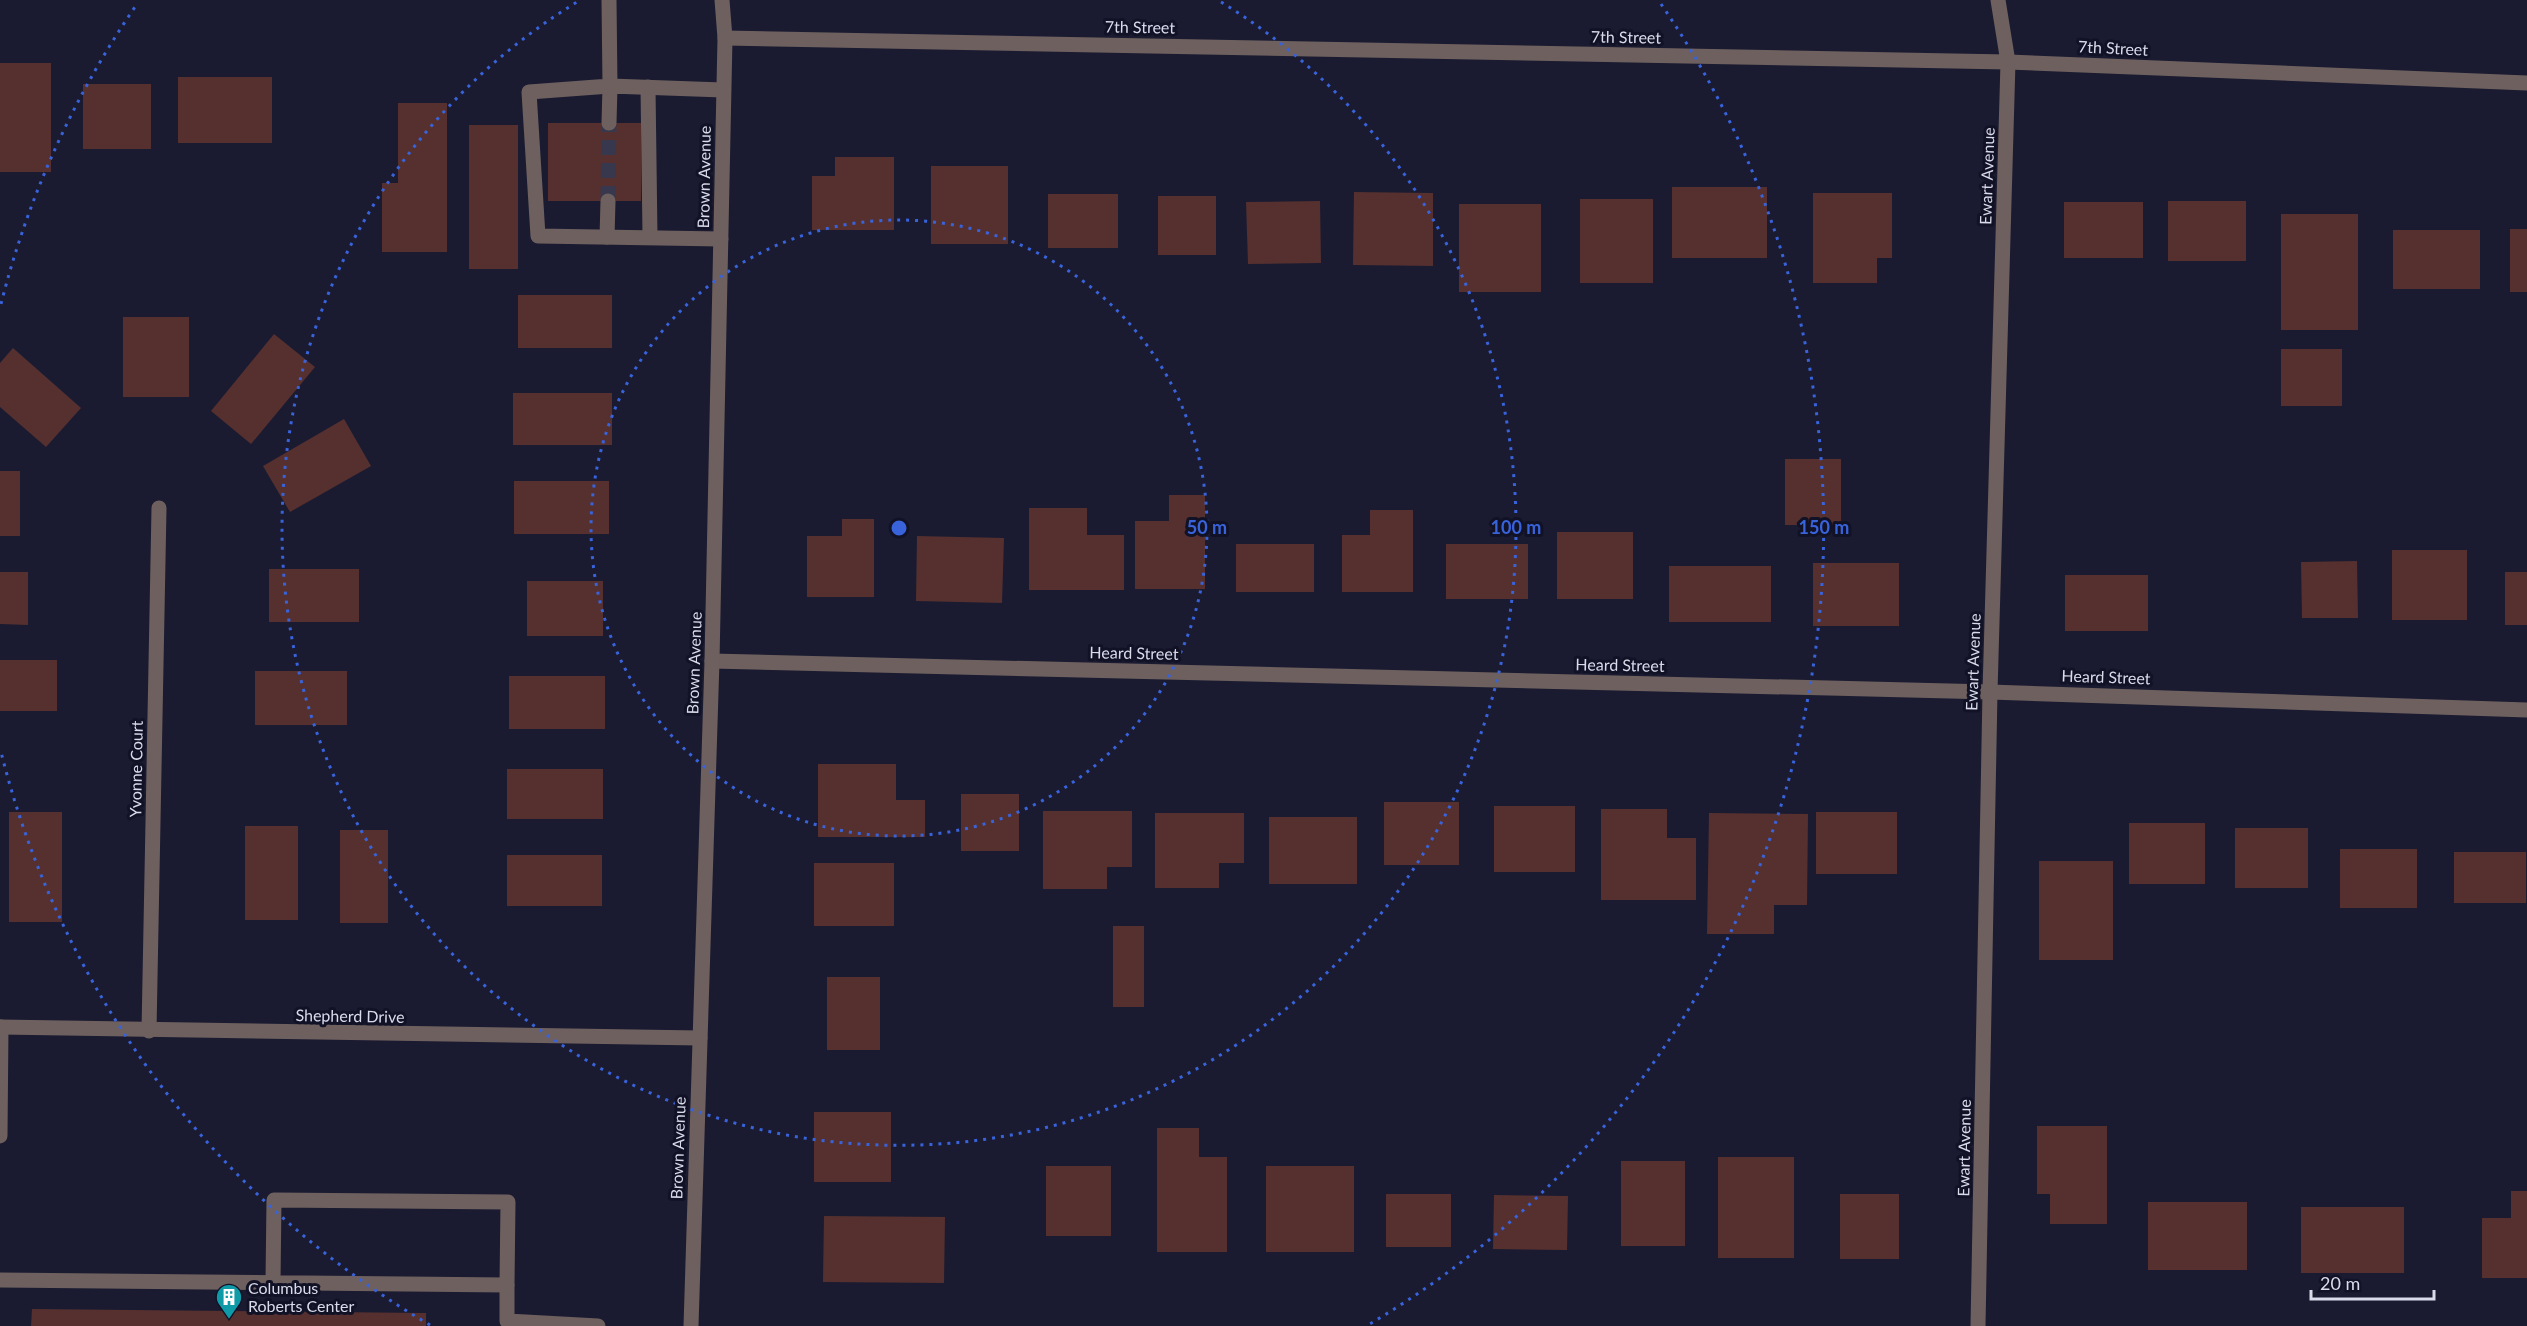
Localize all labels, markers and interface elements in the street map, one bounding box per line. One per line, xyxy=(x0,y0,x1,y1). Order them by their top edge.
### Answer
street label: 7th Street xyxy=(1105,16,1176,37)
street label: 7th Street xyxy=(1591,26,1662,47)
street label: 7th Street xyxy=(2077,36,2149,59)
street label: Brown Avenue xyxy=(693,126,714,228)
street label: Ewart Avenue xyxy=(1975,127,1998,225)
text: 50 m xyxy=(1187,516,1227,538)
text: 100 m xyxy=(1491,516,1541,538)
text: 150 m xyxy=(1799,516,1849,538)
centre of rings xyxy=(889,518,909,538)
street label: Brown Avenue xyxy=(682,611,705,715)
street label: Ewart Avenue xyxy=(1961,613,1984,711)
street label: Heard Street xyxy=(1089,642,1179,663)
street label: Heard Street xyxy=(1575,654,1665,675)
street label: Heard Street xyxy=(2061,665,2151,688)
street label: Yvonne Court xyxy=(125,720,146,817)
street label: Shepherd Drive xyxy=(295,1005,405,1026)
street label: Brown Avenue xyxy=(666,1096,689,1200)
street label: Ewart Avenue xyxy=(1953,1099,1974,1197)
scale bar xyxy=(2311,1263,2434,1301)
text: 20 m xyxy=(2320,1272,2360,1294)
place label: Columbus Roberts Center xyxy=(248,1278,355,1315)
building icon: Columbus Roberts Center xyxy=(214,1282,244,1320)

